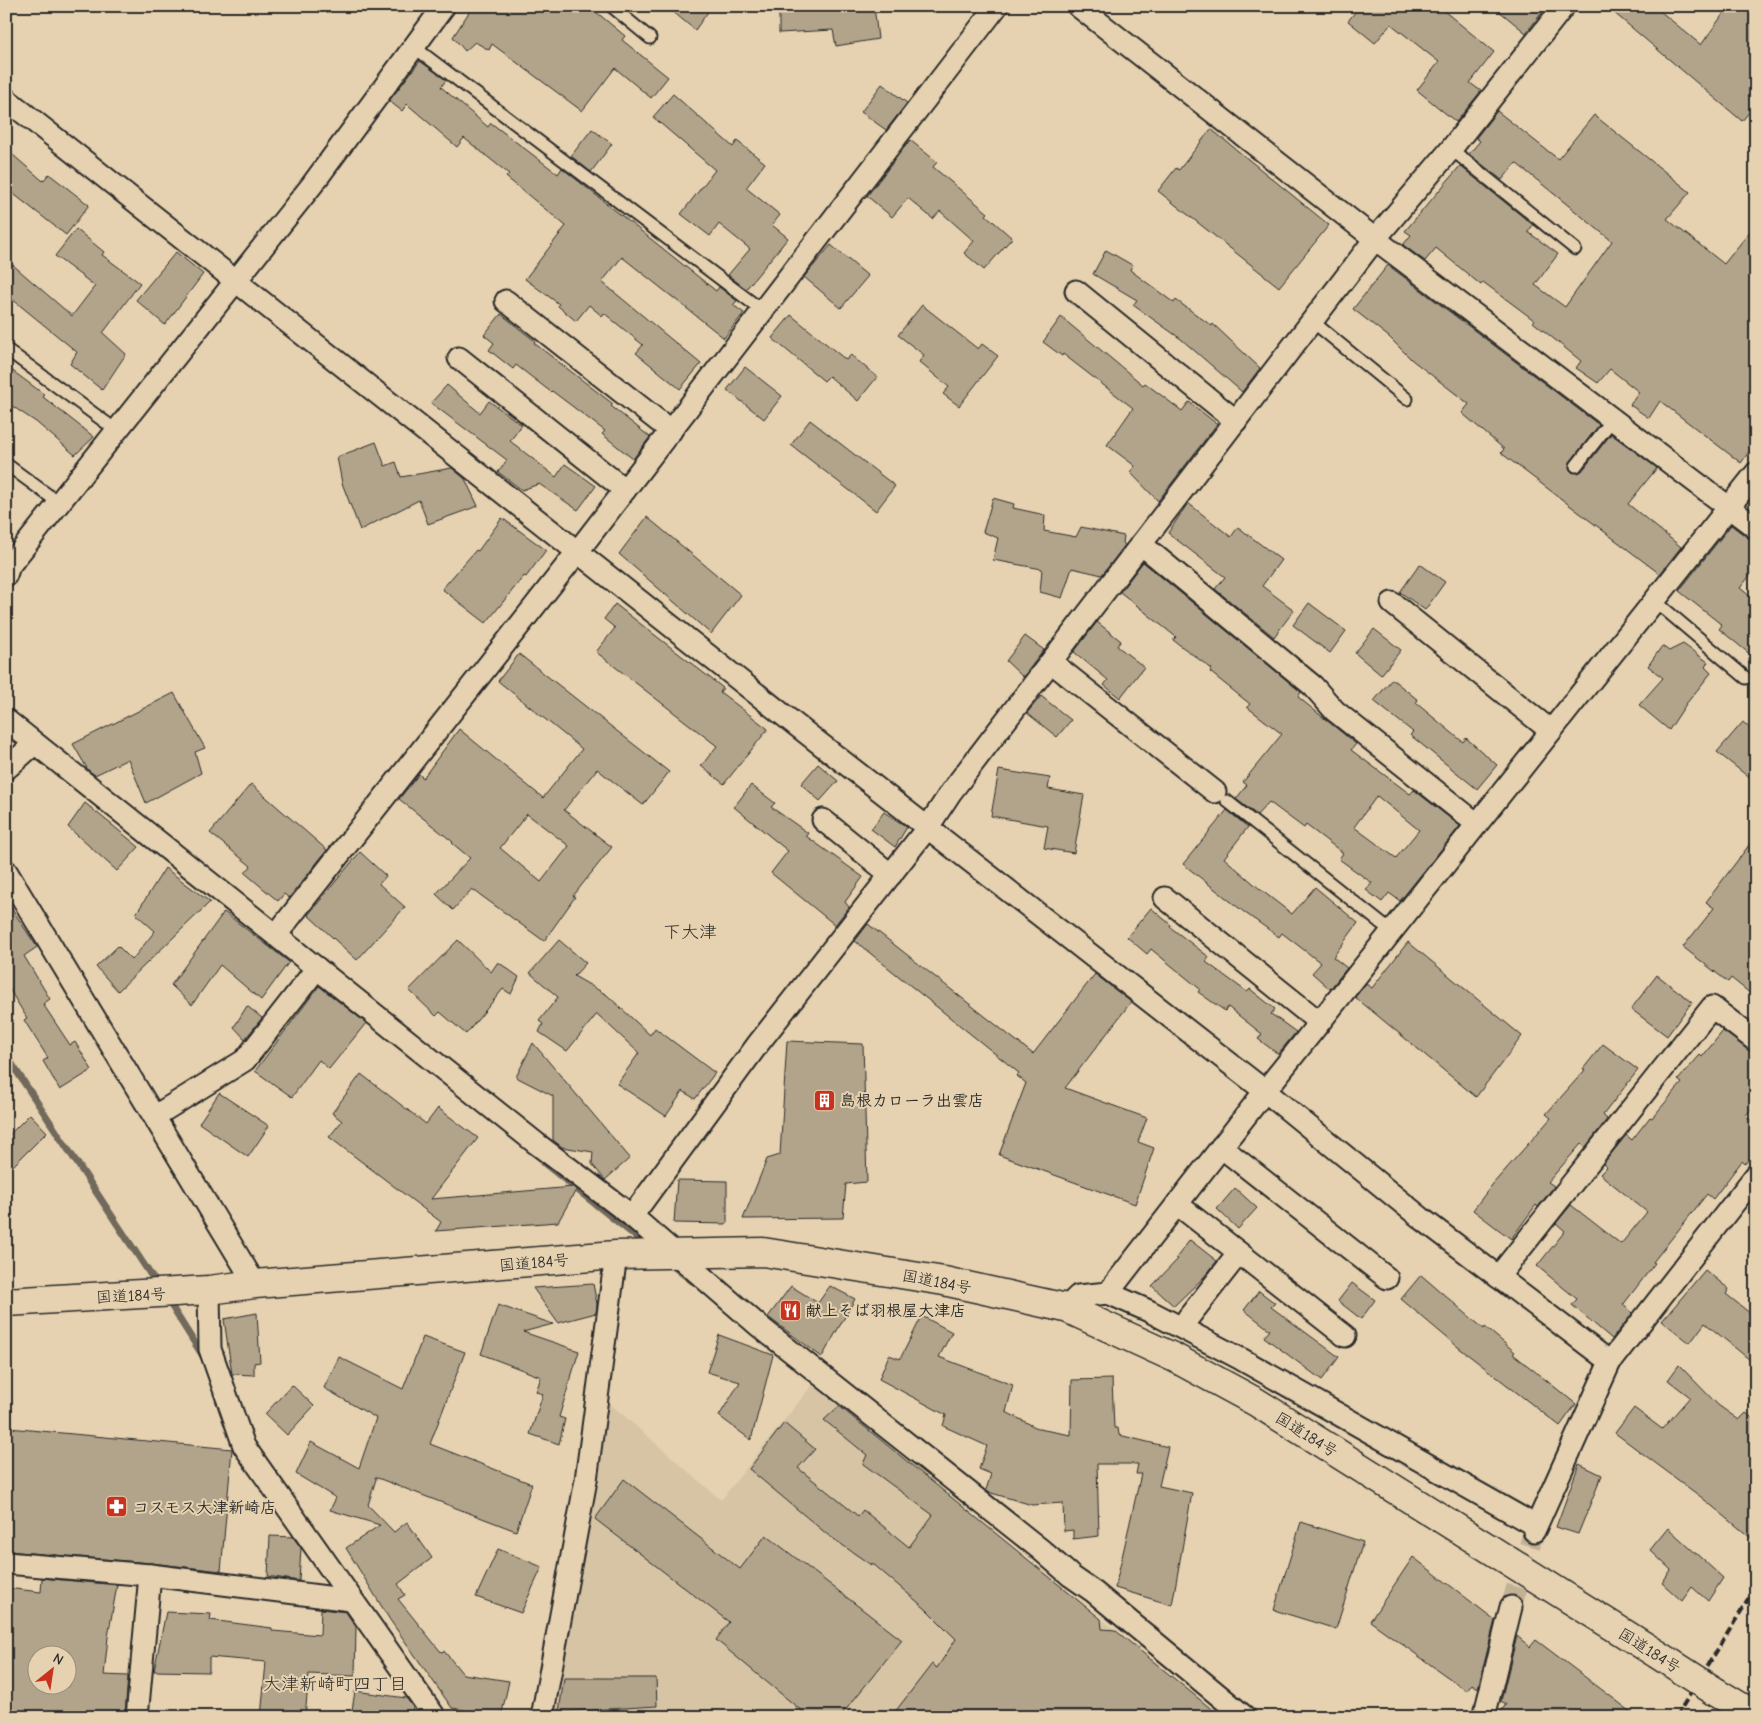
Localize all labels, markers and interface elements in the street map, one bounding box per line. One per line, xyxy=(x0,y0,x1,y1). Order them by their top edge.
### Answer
district label: 下大津 xyxy=(663,922,717,943)
building icon: 島根カローラ出雲店 xyxy=(812,1088,836,1112)
place label: 島根カローラ出雲店 xyxy=(840,1092,984,1110)
street label: 国道184号 xyxy=(498,1251,570,1275)
street label: 国道184号 xyxy=(901,1266,973,1298)
street label: 国道184号 xyxy=(95,1285,167,1307)
restaurant icon: 献上そば羽根屋大津店 xyxy=(778,1298,802,1322)
place label: 献上そば羽根屋大津店 xyxy=(806,1302,966,1320)
street label: 国道184号 xyxy=(1272,1409,1341,1461)
pharmacy icon: コスモス大津新崎店 xyxy=(105,1495,129,1519)
place label: コスモス大津新崎店 xyxy=(133,1499,276,1517)
street label: 国道184号 xyxy=(1615,1625,1684,1677)
north arrow xyxy=(28,1646,78,1696)
text: N xyxy=(50,1650,66,1669)
district label: 大津新崎町四丁目 xyxy=(263,1674,407,1695)

